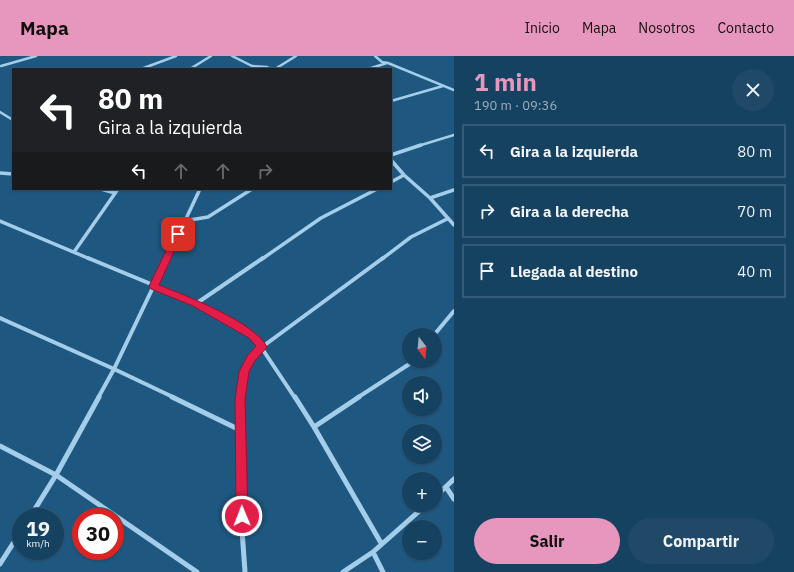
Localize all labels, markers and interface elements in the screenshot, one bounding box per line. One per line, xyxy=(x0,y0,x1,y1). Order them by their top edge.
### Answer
text: Mapa xyxy=(20,16,69,40)
text: Inicio xyxy=(524,19,560,37)
text: Mapa xyxy=(582,19,616,37)
text: Nosotros xyxy=(638,19,695,37)
text: Contacto xyxy=(717,19,774,37)
text: 1 min xyxy=(474,66,537,98)
button: close xyxy=(732,69,774,111)
text: 80 m xyxy=(98,80,163,117)
icon: left xyxy=(32,84,84,136)
text: 190 m · 09:36 xyxy=(474,97,557,114)
text: Gira a la izquierda xyxy=(98,116,242,139)
icon: left xyxy=(476,140,498,162)
text: Gira a la izquierda xyxy=(510,142,638,161)
text: 80 m xyxy=(737,142,772,161)
icon: left xyxy=(128,160,150,182)
icon: ahead xyxy=(170,160,192,182)
icon: ahead xyxy=(212,160,234,182)
icon: right xyxy=(254,160,276,182)
icon: right xyxy=(476,200,498,222)
text: Gira a la derecha xyxy=(510,202,629,221)
text: 70 m xyxy=(737,202,772,221)
pin xyxy=(161,217,195,251)
icon: arrive xyxy=(167,223,189,245)
icon: arrive xyxy=(476,260,498,282)
text: Llegada al destino xyxy=(510,262,638,281)
text: 40 m xyxy=(737,262,772,281)
north arrow xyxy=(402,328,442,368)
map controls xyxy=(402,328,442,560)
button: sound xyxy=(402,376,442,416)
button: layers xyxy=(402,424,442,464)
button: + xyxy=(402,472,442,512)
position arrow xyxy=(221,495,263,537)
speed limit sign: 30 xyxy=(72,508,124,560)
text: 19 xyxy=(26,515,50,542)
button: Salir xyxy=(474,518,620,564)
button: Compartir xyxy=(628,518,774,564)
button: − xyxy=(402,520,442,560)
text: km/h xyxy=(26,537,50,550)

